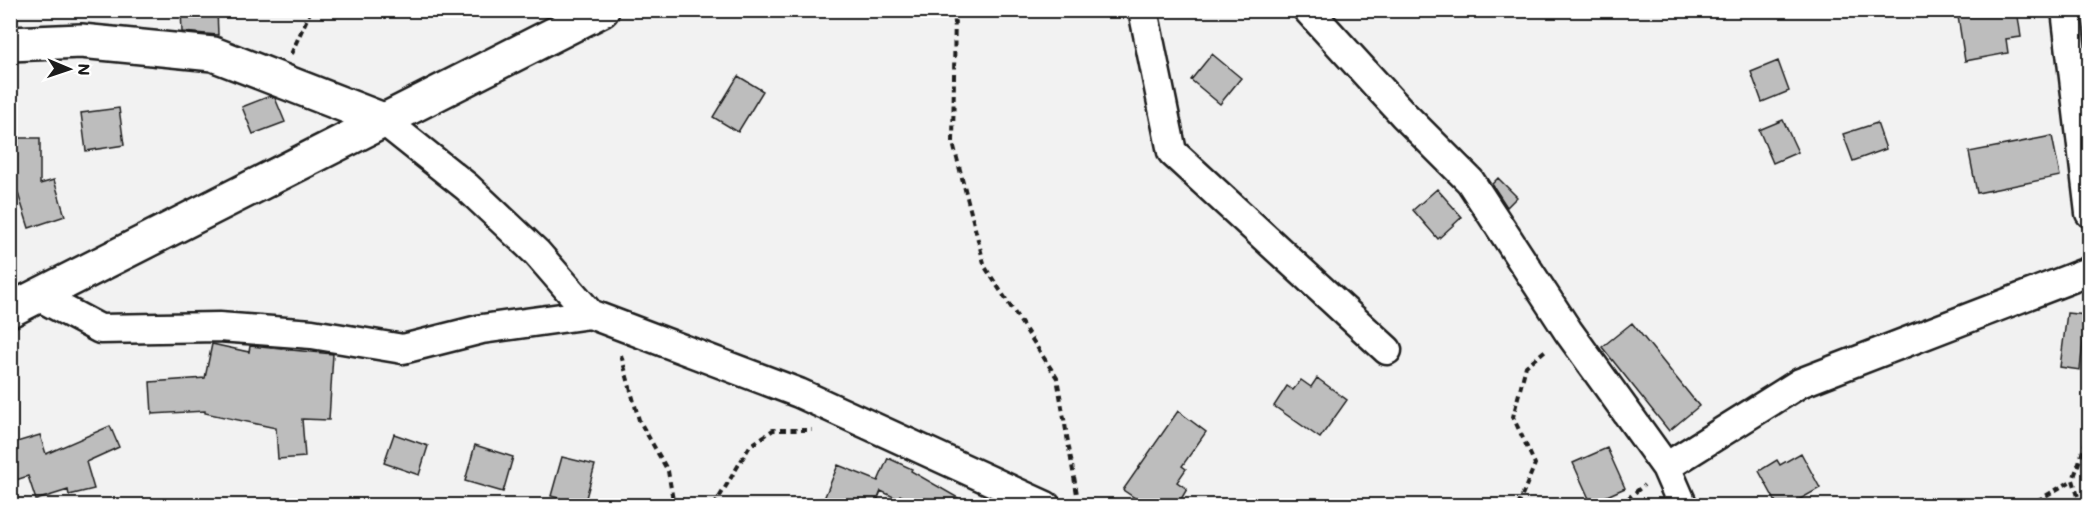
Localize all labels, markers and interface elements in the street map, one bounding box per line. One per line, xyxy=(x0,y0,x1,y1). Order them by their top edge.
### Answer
north arrow xyxy=(39,39,99,99)
text: N xyxy=(74,63,95,76)

